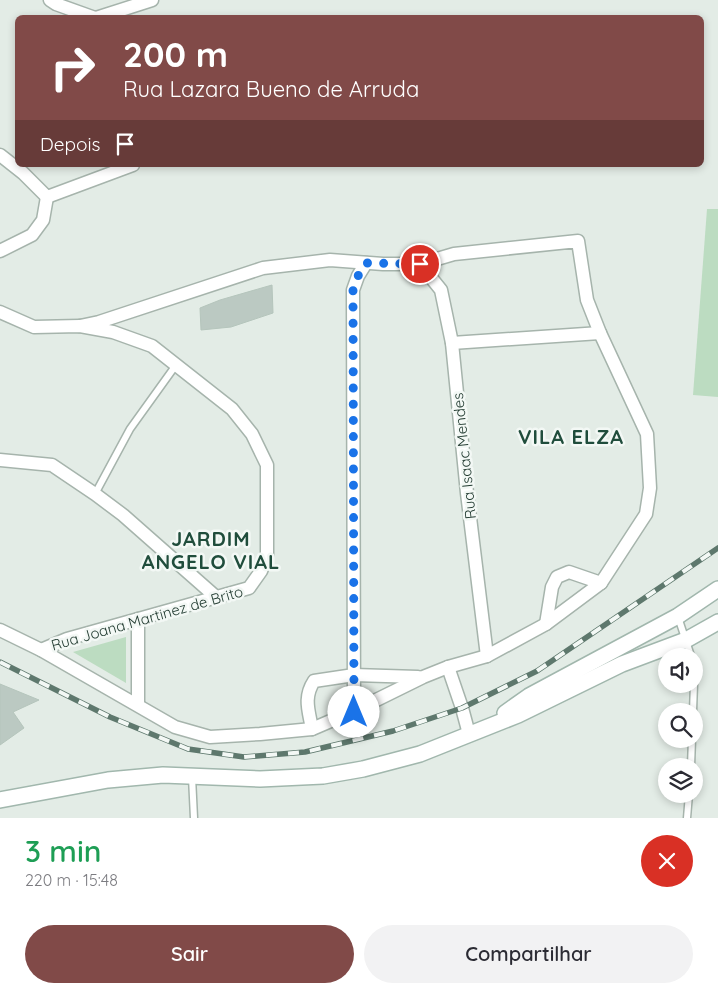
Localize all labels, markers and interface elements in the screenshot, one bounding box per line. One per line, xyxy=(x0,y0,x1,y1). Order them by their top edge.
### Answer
text: 200 m xyxy=(123,32,228,76)
icon: right xyxy=(40,35,105,100)
text: Rua Lazara Bueno de Arruda xyxy=(123,75,419,103)
icon: arrive xyxy=(111,130,139,158)
text: Depois xyxy=(40,132,101,156)
pin xyxy=(399,243,441,285)
icon: arrive xyxy=(406,250,434,278)
street label: Rua Isaac Mendes xyxy=(448,392,480,520)
district label: VILA ELZA xyxy=(518,424,624,449)
district label: JARDIM ANGELO VIAL xyxy=(142,526,280,574)
street label: Rua Joana Martinez de Brito xyxy=(49,581,245,655)
map controls xyxy=(658,648,703,803)
button: sound xyxy=(658,648,703,693)
position arrow xyxy=(327,685,379,737)
button: search xyxy=(658,703,703,748)
button: layers xyxy=(658,758,703,803)
text: 3 min xyxy=(25,832,101,870)
button: close xyxy=(641,835,693,887)
text: 220 m · 15:48 xyxy=(25,870,118,890)
button: Sair xyxy=(25,925,354,983)
button: Compartilhar xyxy=(364,925,693,983)

